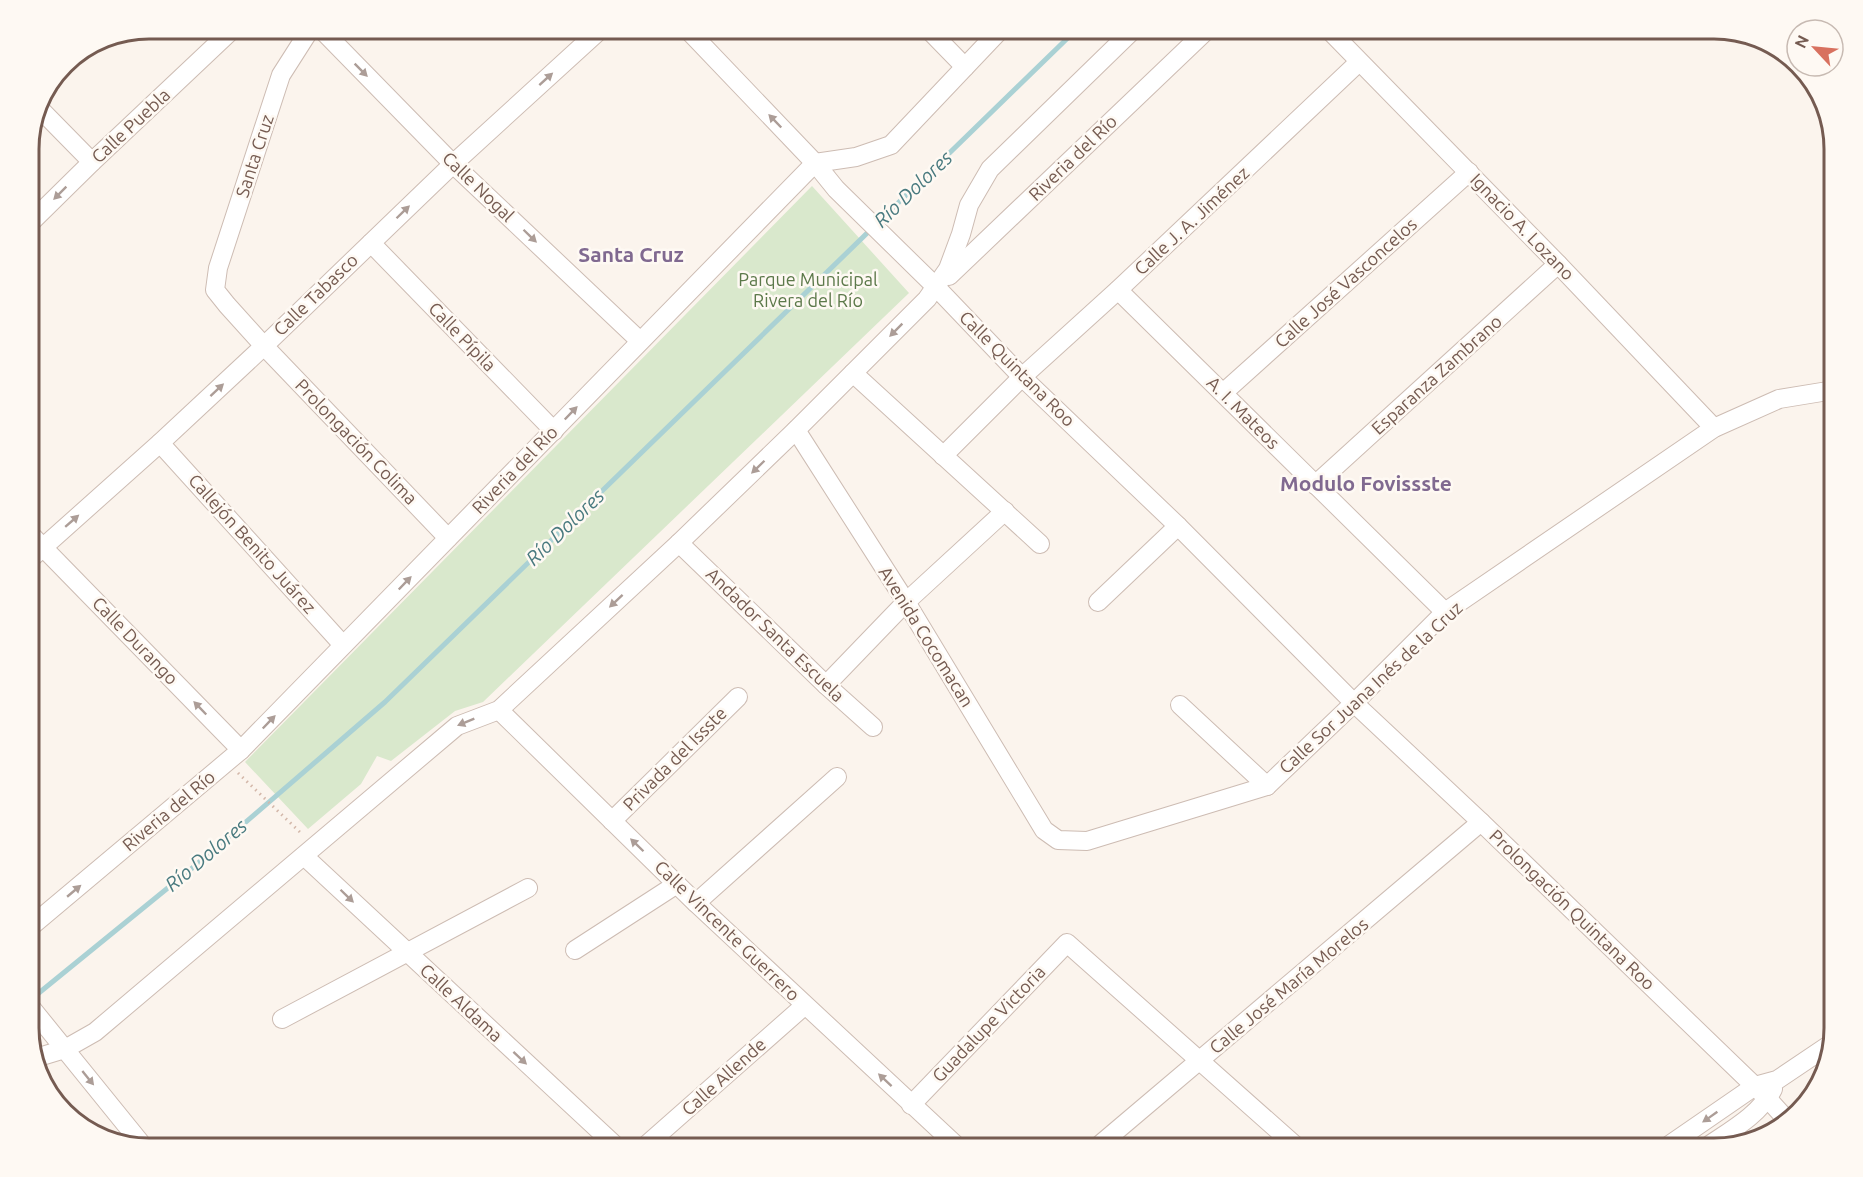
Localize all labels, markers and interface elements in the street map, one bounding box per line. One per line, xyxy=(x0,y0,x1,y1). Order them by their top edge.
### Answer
north arrow xyxy=(1785,18,1845,78)
text: N xyxy=(1791,32,1812,51)
one-way arrow xyxy=(353,63,367,77)
one-way arrow xyxy=(538,73,553,86)
street label: Calle Puebla xyxy=(87,84,173,166)
street label: Riveria del Río xyxy=(1024,110,1120,204)
street label: Santa Cruz xyxy=(231,112,277,200)
one-way arrow xyxy=(768,114,782,128)
water label: Río Dolores xyxy=(869,145,957,232)
street label: Calle Nogal xyxy=(439,147,519,225)
street label: Calle J. A. Jiménez xyxy=(1130,162,1253,278)
street label: Ignacio A. Lozano xyxy=(1467,169,1579,284)
one-way arrow xyxy=(53,186,68,200)
one-way arrow xyxy=(396,205,411,219)
street label: Calle José Vasconcelos xyxy=(1270,213,1420,351)
one-way arrow xyxy=(522,229,537,243)
district label: Santa Cruz xyxy=(578,242,684,266)
street label: Calle Tabasco xyxy=(269,249,361,339)
park label: Parque Municipal Rivera del Río xyxy=(738,269,878,310)
street label: Calle Pípila xyxy=(425,298,500,375)
street label: Calle Quintana Roo xyxy=(955,306,1080,431)
street label: Esparanza Zambrano xyxy=(1367,311,1505,438)
one-way arrow xyxy=(890,322,904,336)
street label: A. I. Mateos xyxy=(1203,372,1284,453)
street label: Prolongación Colima xyxy=(292,375,422,508)
one-way arrow xyxy=(209,383,224,397)
one-way arrow xyxy=(564,406,578,421)
street label: Riveria del Río xyxy=(467,421,561,517)
one-way arrow xyxy=(751,460,766,473)
street label: Callejón Benito Juárez xyxy=(185,470,320,617)
district label: Modulo Fovissste xyxy=(1280,471,1452,495)
water label: Río Dolores xyxy=(521,483,609,570)
one-way arrow xyxy=(64,515,79,528)
street label: Andador Santa Escuela xyxy=(703,563,849,705)
street label: Avenida Cocomacan xyxy=(876,563,978,710)
one-way arrow xyxy=(398,575,412,590)
street label: Calle Durango xyxy=(89,592,183,688)
one-way arrow xyxy=(609,594,624,608)
street label: Calle Sor Juana Inés de la Cruz xyxy=(1275,597,1466,777)
one-way arrow xyxy=(194,702,208,716)
street label: Privada del Issste xyxy=(618,702,730,814)
one-way arrow xyxy=(261,715,275,729)
one-way arrow xyxy=(457,718,475,728)
street label: Riveria del Río xyxy=(118,766,219,855)
water label: Río Dolores xyxy=(160,813,252,896)
street label: Prolongación Quintana Roo xyxy=(1485,825,1659,994)
one-way arrow xyxy=(629,838,644,852)
street label: Calle Vincente Guerrero xyxy=(651,856,804,1005)
one-way arrow xyxy=(66,884,82,897)
one-way arrow xyxy=(339,889,354,902)
street label: Calle José María Morelos xyxy=(1205,913,1372,1057)
street label: Calle Aldama xyxy=(417,959,507,1045)
street label: Guadalupe Victoria xyxy=(928,961,1049,1085)
street label: Calle Allende xyxy=(677,1033,769,1119)
one-way arrow xyxy=(512,1051,527,1064)
one-way arrow xyxy=(82,1070,94,1085)
one-way arrow xyxy=(878,1074,892,1088)
one-way arrow xyxy=(1702,1111,1718,1123)

